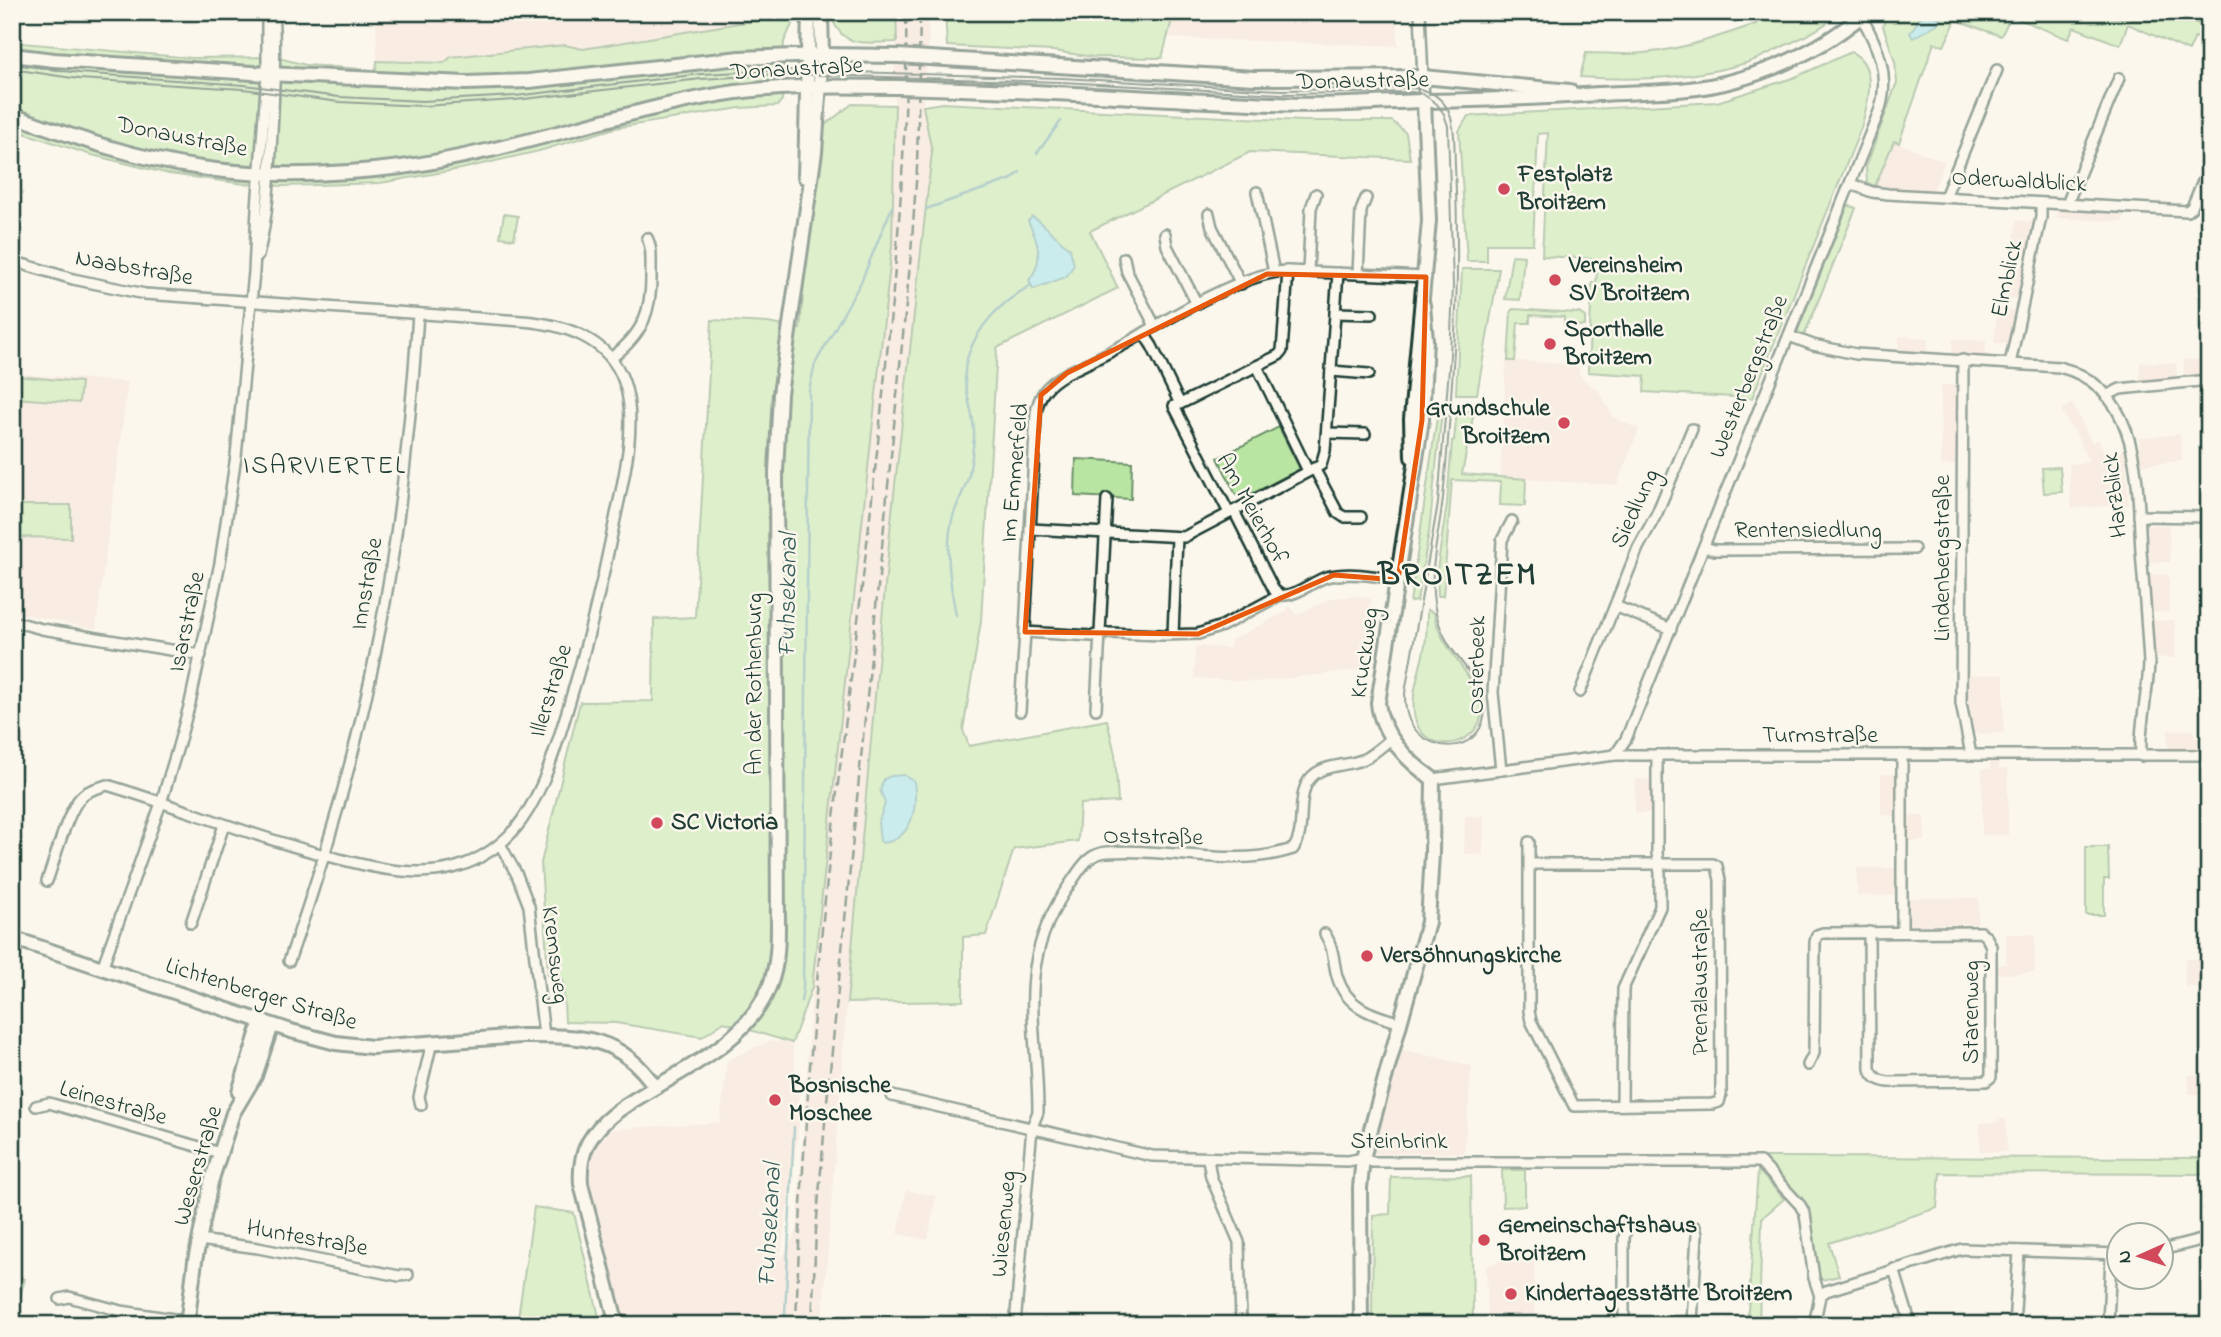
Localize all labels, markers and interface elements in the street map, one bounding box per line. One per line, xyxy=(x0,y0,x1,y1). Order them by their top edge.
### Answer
street label: Donaustraße xyxy=(729,49,864,91)
street label: Donaustraße xyxy=(1295,63,1430,101)
street label: Donaustraße xyxy=(113,108,251,168)
place label: Festplatz Broitzem xyxy=(1517,158,1613,221)
street label: Oderwaldblick xyxy=(1951,161,2088,203)
marker: Festplatz Broitzem xyxy=(1496,181,1512,197)
street label: Elmblick xyxy=(1983,236,2033,321)
street label: Naabstraße xyxy=(72,241,196,297)
place label: Vereinsheim SV Broitzem xyxy=(1568,249,1690,312)
marker: Vereinsheim SV Broitzem xyxy=(1547,272,1563,288)
street label: Westerbergstraße xyxy=(1701,290,1799,464)
place label: Sporthalle Broitzem xyxy=(1563,313,1665,376)
marker: Sporthalle Broitzem xyxy=(1542,336,1558,352)
place label: Grundschule Broitzem xyxy=(1426,392,1551,455)
street label: Im Emmerfeld xyxy=(992,401,1040,544)
marker: Grundschule Broitzem xyxy=(1556,415,1572,431)
street label: Am Meierhof xyxy=(1206,447,1296,572)
district label: ISARVIERTEL xyxy=(243,448,407,486)
street label: Harzblick xyxy=(2094,450,2138,540)
street label: Siedlung xyxy=(1602,463,1670,555)
street label: Lindenbergstraße xyxy=(1926,474,1961,641)
street label: Rentensiedlung xyxy=(1734,514,1882,549)
water label: Fuhsekanal xyxy=(769,530,809,657)
street label: Innstraße xyxy=(343,535,393,633)
district label: BROITZEM xyxy=(1376,553,1538,600)
street label: Isarstraße xyxy=(160,568,216,676)
street label: An der Rothenburg xyxy=(738,593,773,775)
street label: Kruckweg xyxy=(1342,605,1390,701)
street label: Osterbeek xyxy=(1460,615,1496,715)
street label: Illerstraße xyxy=(521,640,583,742)
street label: Turmstraße xyxy=(1762,719,1878,754)
place label: SC Victoria xyxy=(671,806,778,841)
marker: SC Victoria xyxy=(649,815,665,831)
street label: Oststraße xyxy=(1103,820,1204,856)
street label: Kremsweg xyxy=(531,904,577,1006)
street label: Prenzlaustraße xyxy=(1684,908,1719,1056)
place label: Versöhnungskirche xyxy=(1380,939,1563,975)
marker: Versöhnungskirche xyxy=(1359,948,1375,964)
street label: Lichtenberger Straße xyxy=(161,949,361,1041)
street label: Starenweg xyxy=(1955,960,1990,1064)
place label: Bosnische Moschee xyxy=(788,1069,892,1132)
street label: Leinestraße xyxy=(55,1072,171,1136)
marker: Bosnische Moschee xyxy=(767,1092,783,1108)
street label: Weserstraße xyxy=(165,1101,233,1230)
street label: Steinbrink xyxy=(1350,1125,1448,1160)
water label: Fuhsekanal xyxy=(749,1160,793,1288)
street label: Wiesenweg xyxy=(983,1169,1027,1279)
place label: Gemeinschaftshaus Broitzem xyxy=(1497,1209,1697,1272)
street label: Huntestraße xyxy=(244,1211,370,1267)
north arrow xyxy=(2106,1222,2176,1292)
marker: Gemeinschaftshaus Broitzem xyxy=(1476,1232,1492,1248)
text: N xyxy=(2112,1249,2139,1264)
place label: Kindertagesstätte Broitzem xyxy=(1525,1277,1793,1313)
marker: Kindertagesstätte Broitzem xyxy=(1503,1286,1519,1302)

